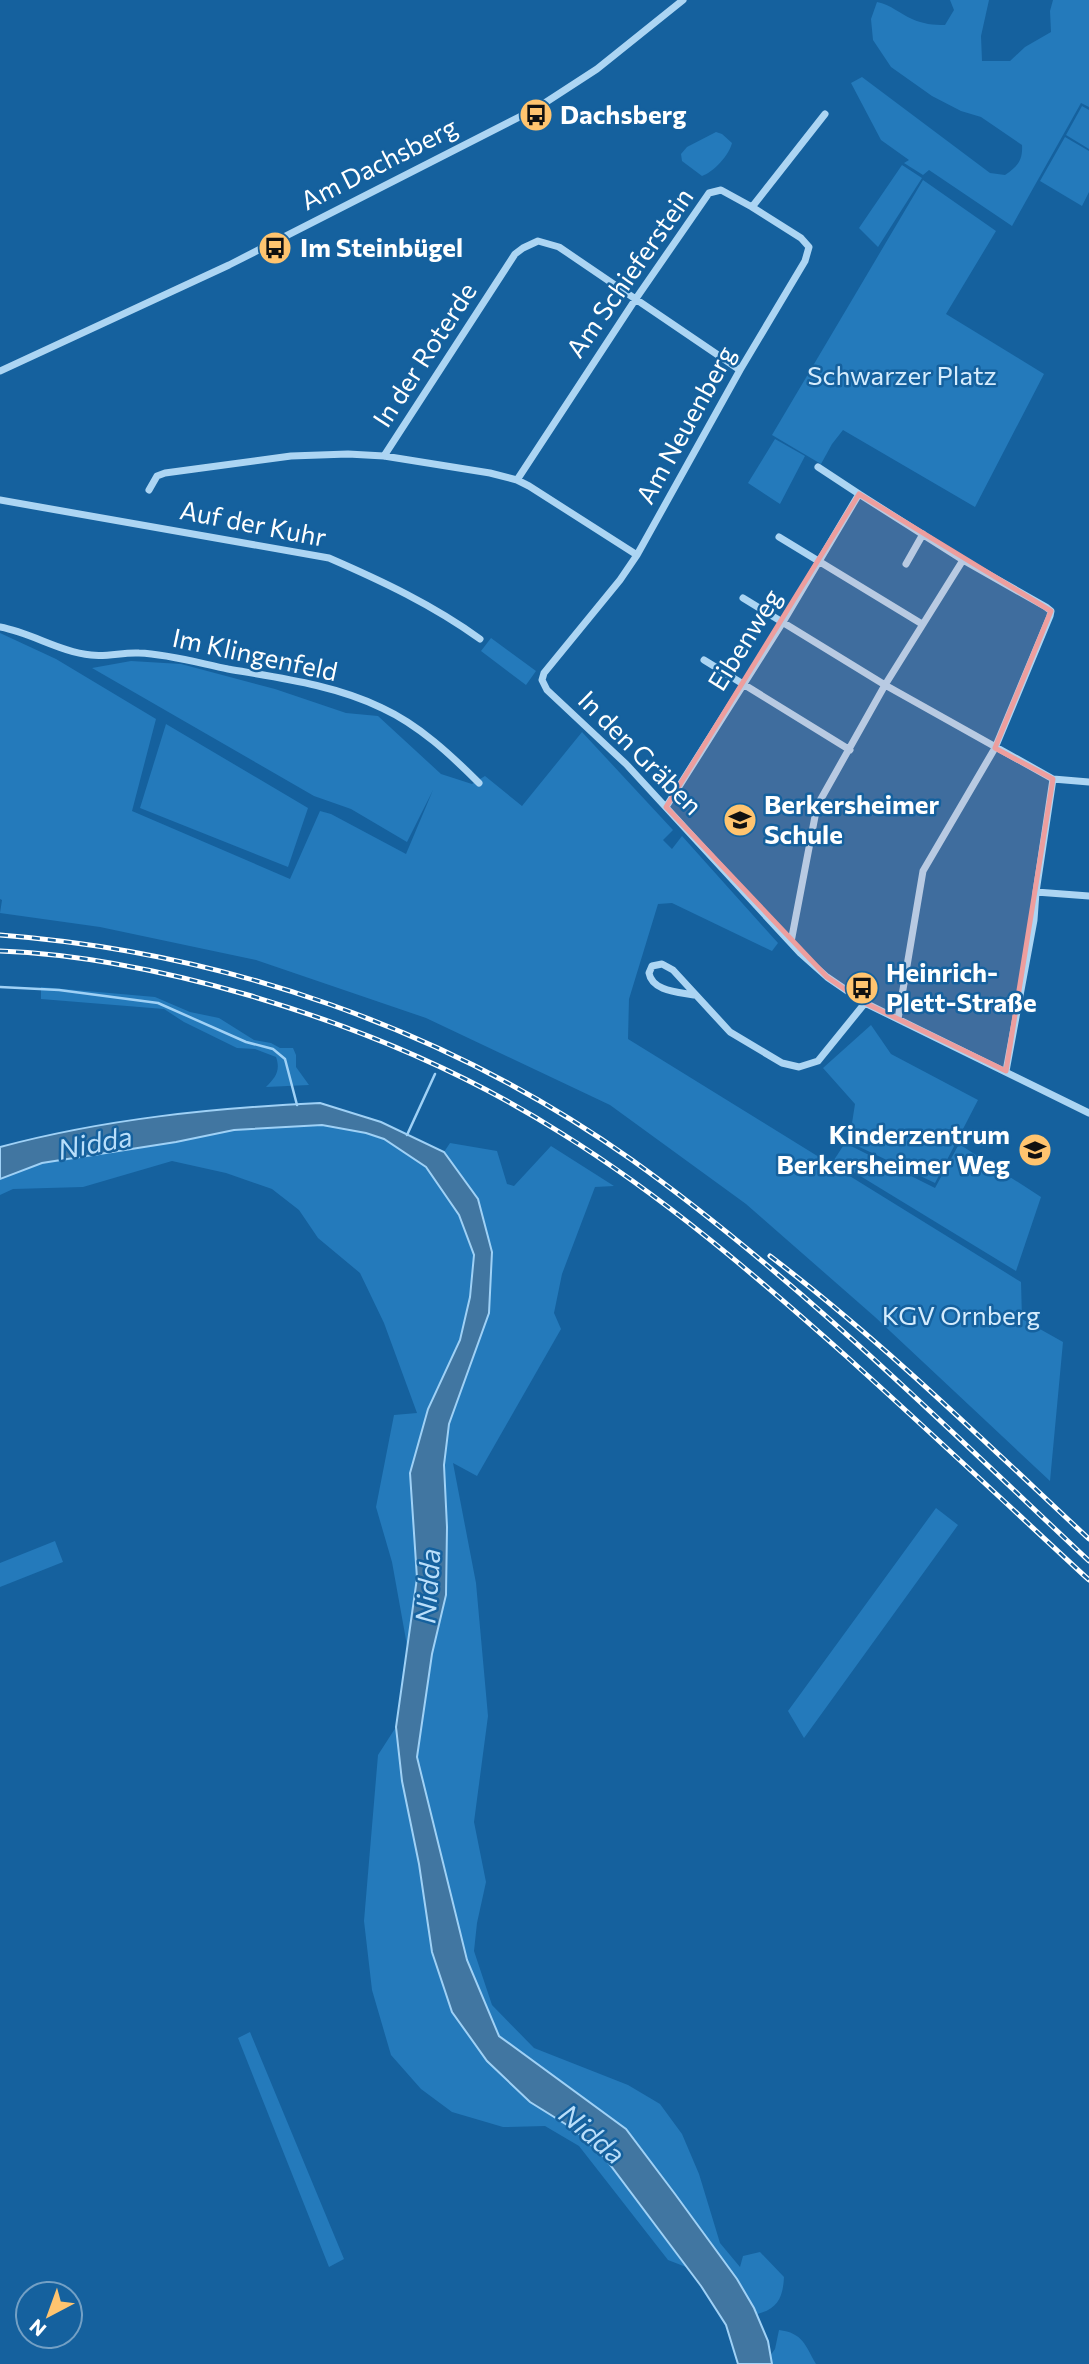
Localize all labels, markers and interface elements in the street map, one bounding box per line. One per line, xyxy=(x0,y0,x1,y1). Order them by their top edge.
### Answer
bus stop icon: Dachsberg xyxy=(517,96,555,134)
place label: Dachsberg xyxy=(560,98,687,129)
street label: Am Dachsberg xyxy=(295,110,462,215)
street label: Am Schieferstein xyxy=(559,181,699,363)
bus stop icon: Im Steinbügel xyxy=(256,229,294,267)
place label: Im Steinbügel xyxy=(300,231,463,262)
street label: In der Roterde xyxy=(366,276,482,432)
street label: Am Neuenberg xyxy=(629,340,741,509)
park label: Schwarzer Platz xyxy=(807,359,997,390)
street label: Auf der Kuhr xyxy=(177,493,329,552)
street label: Eibenweg xyxy=(700,583,787,696)
street label: Im Klingenfeld xyxy=(170,621,341,686)
street label: In den Gräben xyxy=(573,684,709,820)
place label: Berkersheimer Schule xyxy=(764,788,939,849)
school or university icon: Berkersheimer Schule xyxy=(721,801,759,839)
place label: Heinrich- Plett-Straße xyxy=(886,956,1037,1017)
bus stop icon: Heinrich- Plett-Straße xyxy=(843,969,881,1007)
water label: Nidda xyxy=(55,1118,135,1166)
place label: Kinderzentrum Berkersheimer Weg xyxy=(777,1118,1010,1179)
school or university icon: Kinderzentrum Berkersheimer Weg xyxy=(1016,1131,1054,1169)
park label: KGV Ornberg xyxy=(882,1299,1040,1330)
water label: Nidda xyxy=(407,1547,447,1625)
water label: Nidda xyxy=(553,2096,632,2170)
north arrow xyxy=(14,2280,84,2350)
text: N xyxy=(25,2315,50,2342)

